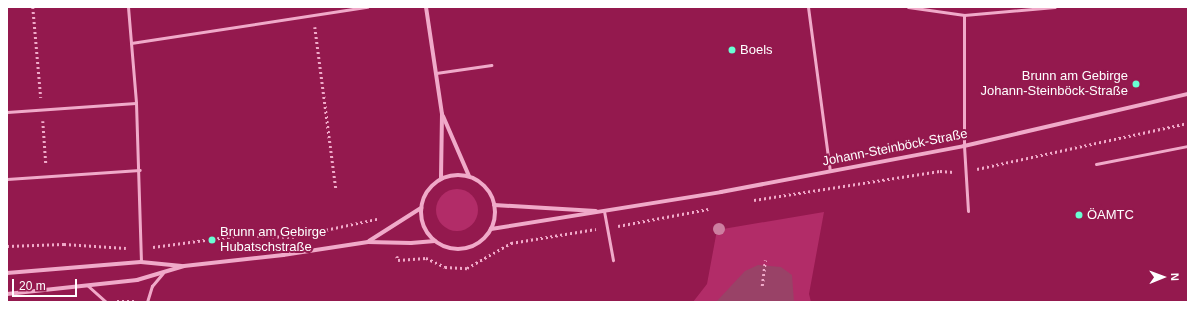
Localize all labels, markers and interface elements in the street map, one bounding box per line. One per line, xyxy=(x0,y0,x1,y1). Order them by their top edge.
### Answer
place label: Boels xyxy=(740,42,773,58)
marker: Boels xyxy=(727,45,737,55)
place label: Brunn am Gebirge Johann-Steinböck-Straße xyxy=(981,69,1128,100)
marker: Brunn am Gebirge Johann-Steinböck-Straße xyxy=(1131,79,1141,89)
street label: Johann-Steinböck-Straße xyxy=(821,126,969,170)
place label: ÖAMTC xyxy=(1087,207,1134,223)
marker: ÖAMTC xyxy=(1074,210,1084,220)
place label: Brunn am Gebirge Hubatschstraße xyxy=(220,225,326,256)
marker: Brunn am Gebirge Hubatschstraße xyxy=(207,235,217,245)
north arrow xyxy=(1143,257,1183,297)
scale bar xyxy=(14,271,79,297)
text: N xyxy=(1169,273,1181,281)
text: 20 m xyxy=(19,279,46,293)

